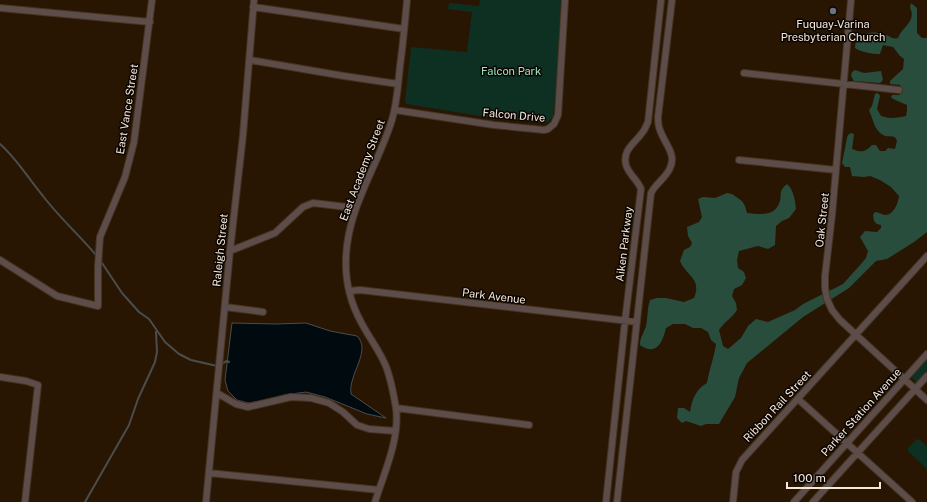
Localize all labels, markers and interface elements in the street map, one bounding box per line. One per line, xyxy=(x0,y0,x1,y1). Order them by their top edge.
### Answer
marker: Fuquay-Varina Presbyterian Church xyxy=(828,6,838,16)
place label: Fuquay-Varina Presbyterian Church xyxy=(781,18,885,43)
street label: East Vance Street xyxy=(114,63,140,155)
park label: Falcon Park xyxy=(481,65,541,77)
street label: Falcon Drive xyxy=(482,106,546,124)
street label: East Academy Street xyxy=(337,118,387,222)
street label: Oak Street xyxy=(813,192,831,248)
street label: Aiken Parkway xyxy=(613,206,635,282)
street label: Raleigh Street xyxy=(210,213,230,287)
street label: Park Avenue xyxy=(462,286,526,306)
street label: Parker Station Avenue xyxy=(819,366,903,458)
street label: Ribbon Rail Street xyxy=(741,368,813,444)
scale bar xyxy=(787,464,880,490)
text: 100 m xyxy=(793,471,826,485)

